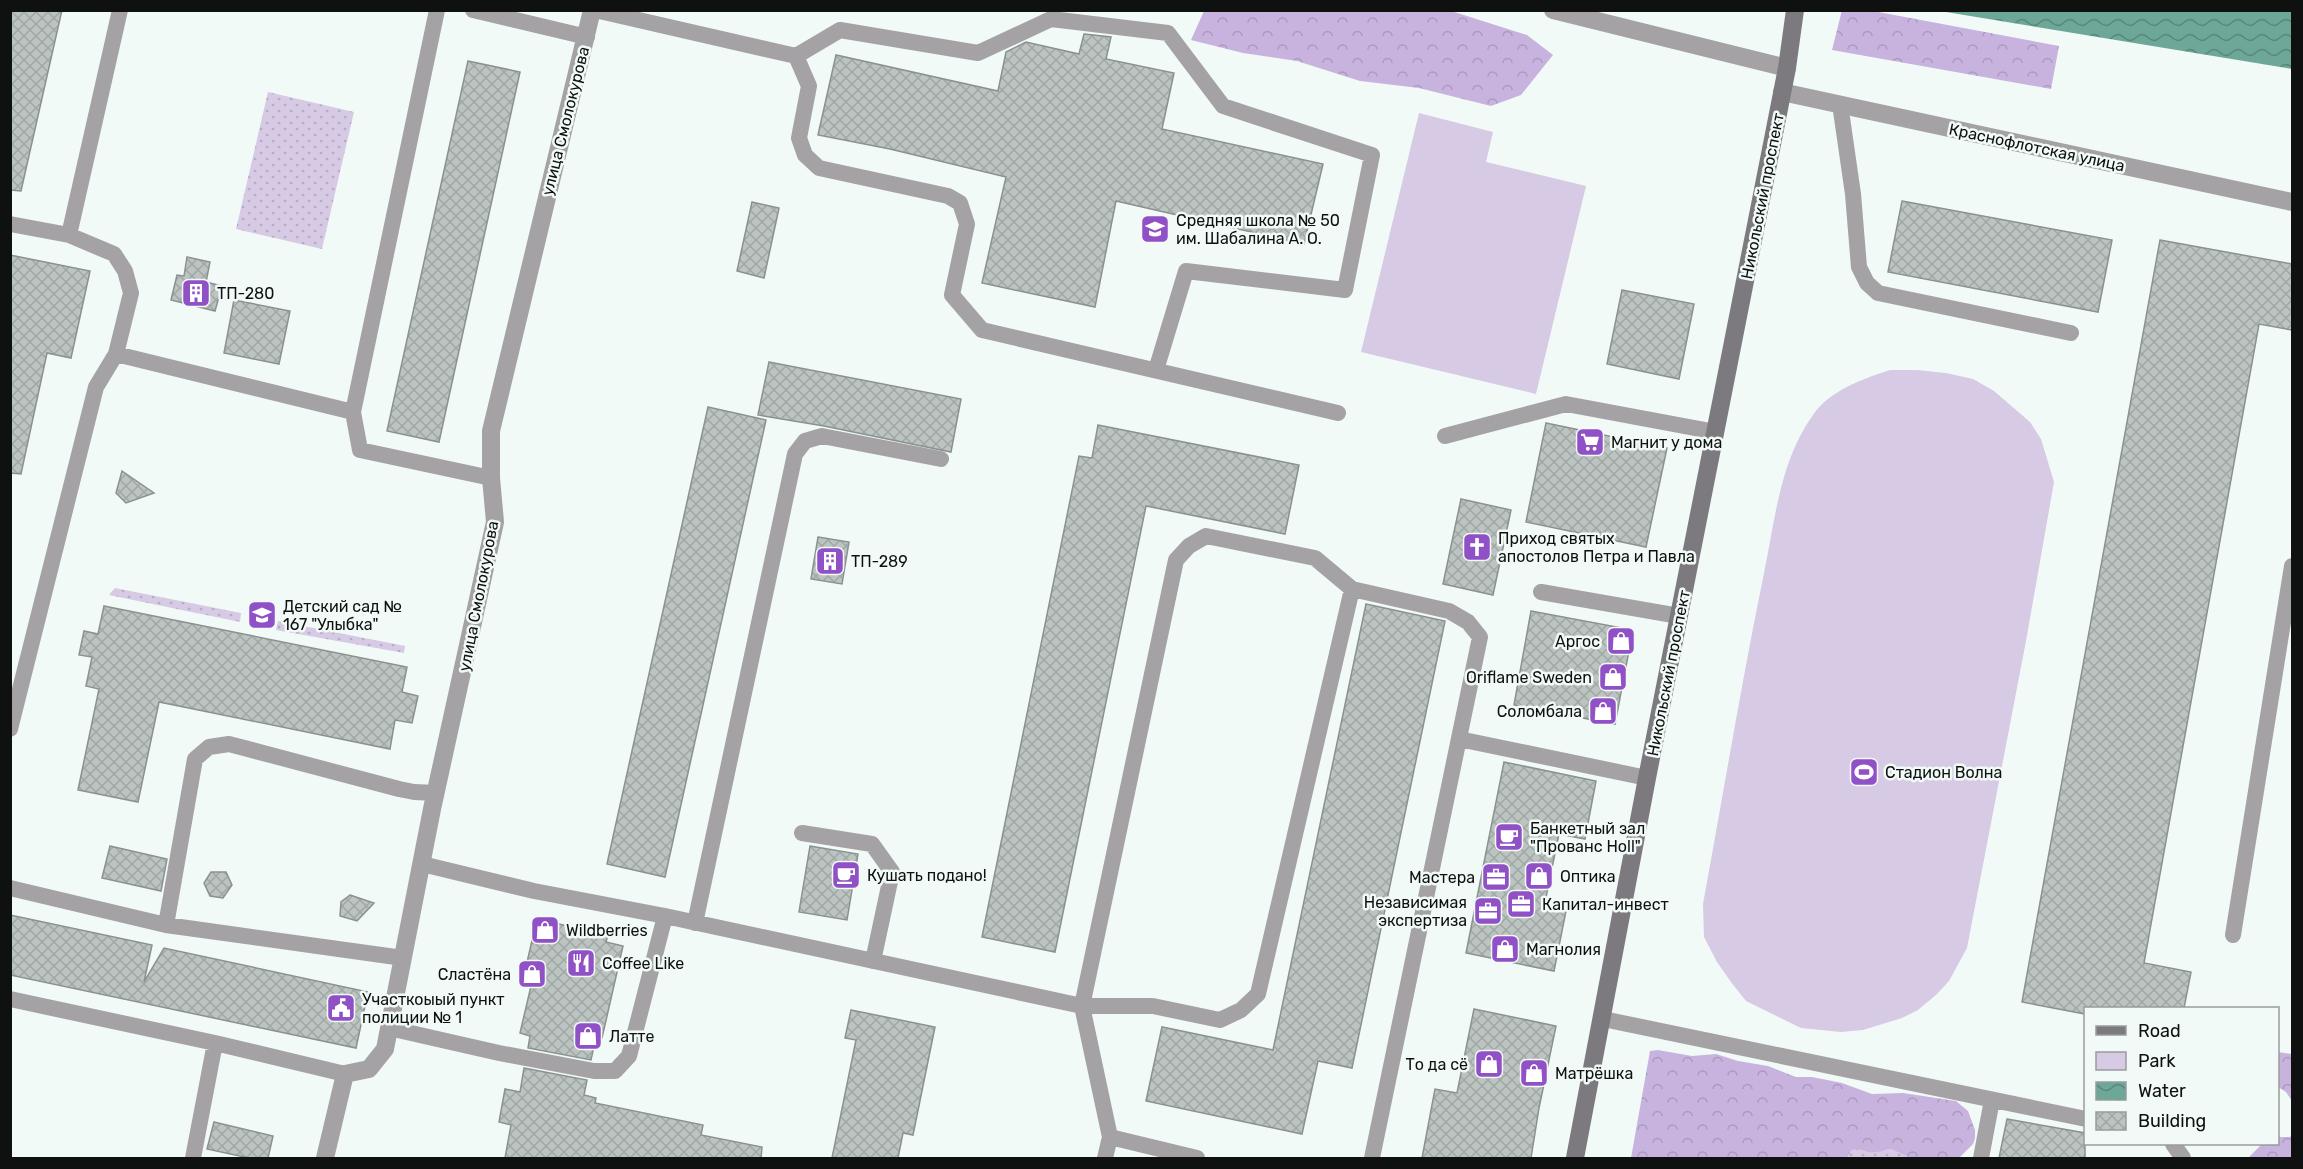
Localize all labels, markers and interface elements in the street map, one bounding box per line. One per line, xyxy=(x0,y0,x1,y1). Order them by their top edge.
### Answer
street label: улица Смолокурова xyxy=(538,45,593,198)
street label: Никольский проспект xyxy=(1737,111,1788,281)
street label: Краснофлотская улица xyxy=(1947,120,2127,175)
place label: Средняя школа № 50 им. Шабалина А. О. xyxy=(1176,211,1340,248)
school or university icon: Средняя школа № 50 им. Шабалина А. О. xyxy=(1139,213,1171,245)
building icon: ТП-280 xyxy=(180,277,212,309)
place label: ТП-280 xyxy=(217,284,274,303)
supermarket icon: Магнит у дома xyxy=(1574,426,1606,458)
place label: Магнит у дома xyxy=(1611,433,1722,452)
street label: улица Смолокурова xyxy=(455,519,502,673)
place label: Приход святых апостолов Петра и Павла xyxy=(1498,529,1695,566)
church icon: Приход святых апостолов Петра и Павла xyxy=(1461,531,1493,563)
building icon: ТП-289 xyxy=(814,545,846,577)
place label: ТП-289 xyxy=(851,552,908,571)
street label: Никольский проспект xyxy=(1643,588,1694,758)
place label: Детский сад № 167 "Улыбка" xyxy=(283,597,402,634)
school or university icon: Детский сад № 167 "Улыбка" xyxy=(246,599,278,631)
shop icon: Аргос xyxy=(1605,625,1637,657)
place label: Аргос xyxy=(1555,632,1600,651)
shop icon: Oriflame Sweden xyxy=(1597,661,1629,693)
place label: Oriflame Sweden xyxy=(1466,668,1592,687)
shop icon: Соломбала xyxy=(1587,695,1619,727)
place label: Соломбала xyxy=(1497,702,1582,721)
sports icon: Стадион Волна xyxy=(1848,756,1880,788)
place label: Стадион Волна xyxy=(1885,763,2002,782)
place label: Банкетный зал "Прованс Holl" xyxy=(1530,819,1645,856)
cafe icon: Банкетный зал "Прованс Holl" xyxy=(1493,821,1525,853)
cafe icon: Кушать подано! xyxy=(830,859,862,891)
shop icon: Оптика xyxy=(1523,860,1555,892)
office icon: Мастера xyxy=(1480,861,1512,893)
place label: Кушать подано! xyxy=(867,866,987,885)
place label: Оптика xyxy=(1560,867,1616,886)
place label: Мастера xyxy=(1409,868,1475,887)
office icon: Капитал-инвест xyxy=(1505,888,1537,920)
place label: Независимая экспертиза xyxy=(1364,893,1467,930)
office icon: Независимая экспертиза xyxy=(1472,895,1504,927)
place label: Капитал-инвест xyxy=(1542,895,1669,914)
shop icon: Wildberries xyxy=(529,914,561,946)
place label: Wildberries xyxy=(566,921,648,940)
shop icon: Магнолия xyxy=(1489,933,1521,965)
place label: Магнолия xyxy=(1526,940,1601,959)
restaurant icon: Coffee Like xyxy=(565,947,597,979)
place label: Coffee Like xyxy=(602,954,684,973)
shop icon: Сластёна xyxy=(516,958,548,990)
place label: Сластёна xyxy=(438,965,511,984)
place label: Участкоыый пункт полиции № 1 xyxy=(362,990,505,1027)
public building icon: Участкоыый пункт полиции № 1 xyxy=(325,992,357,1024)
legend xyxy=(2084,1007,2279,1145)
shop icon: Латте xyxy=(572,1020,604,1052)
text: Road xyxy=(2138,1020,2181,1042)
place label: Латте xyxy=(609,1027,654,1046)
shop icon: То да сё xyxy=(1473,1048,1505,1080)
text: Park xyxy=(2138,1050,2176,1072)
place label: То да сё xyxy=(1405,1055,1468,1074)
shop icon: Матрёшка xyxy=(1518,1057,1550,1089)
place label: Матрёшка xyxy=(1555,1064,1633,1083)
text: Water xyxy=(2138,1080,2186,1102)
text: Building xyxy=(2138,1110,2206,1132)

